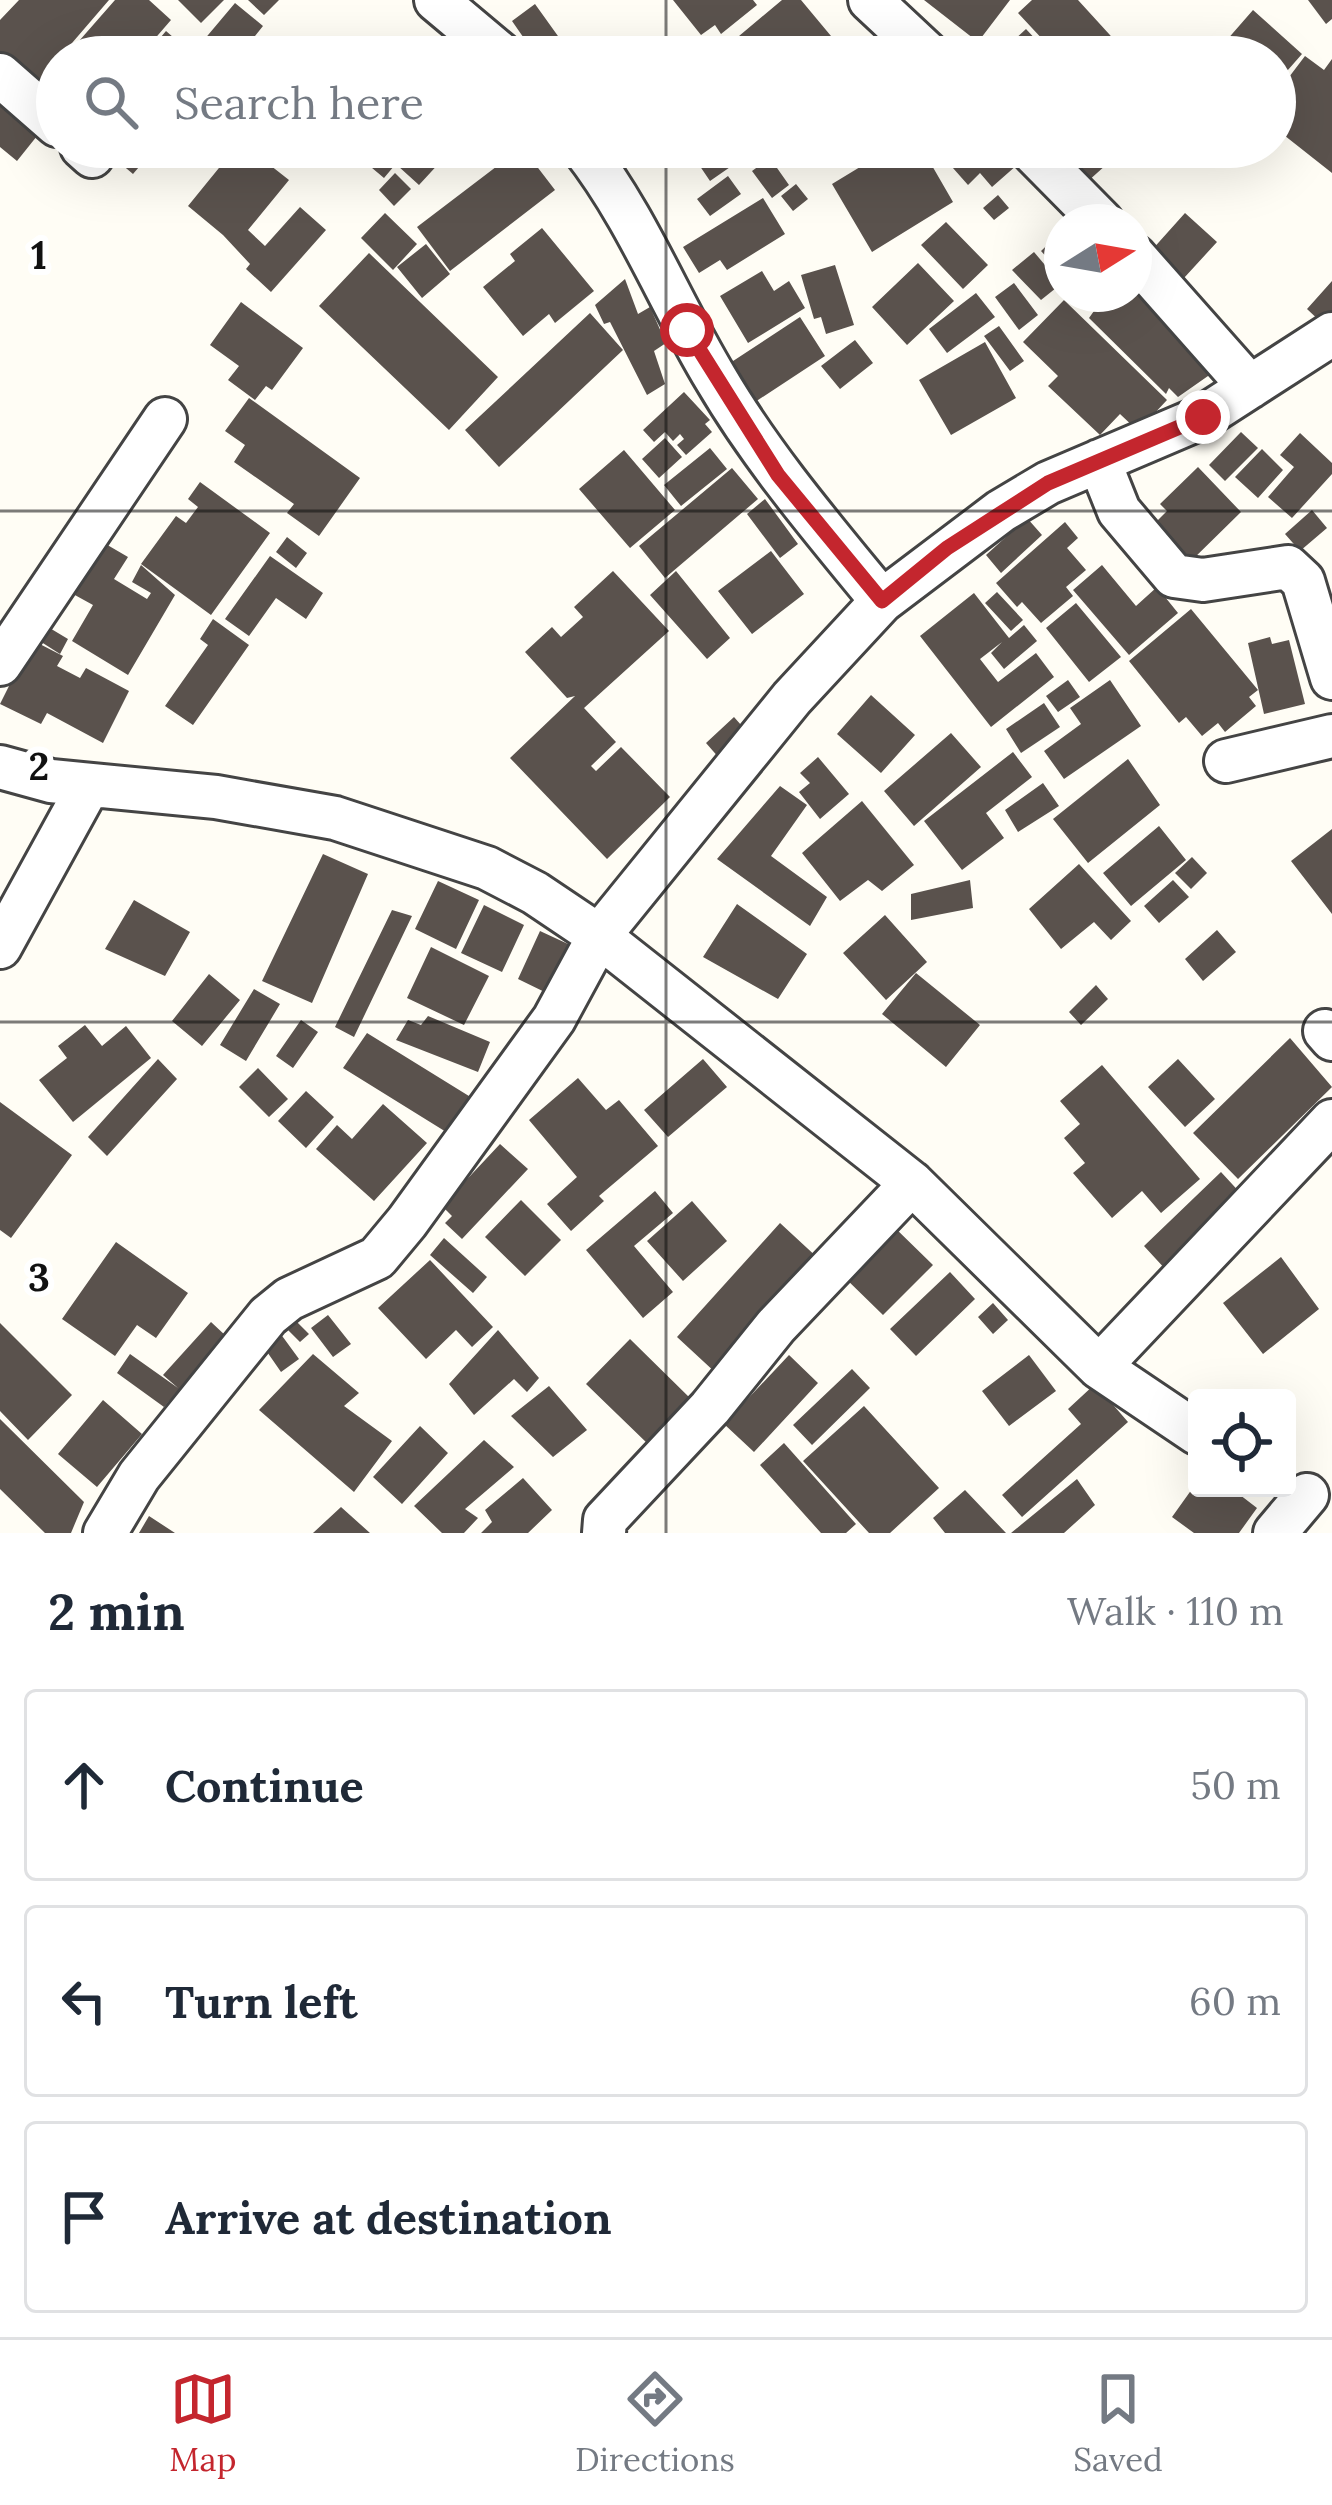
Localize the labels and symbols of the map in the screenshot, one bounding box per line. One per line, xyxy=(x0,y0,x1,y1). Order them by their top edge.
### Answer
north arrow xyxy=(1044,204,1152,312)
text: 1 xyxy=(31,230,47,280)
route start xyxy=(660,303,714,357)
route end xyxy=(1176,390,1230,444)
text: 2 xyxy=(29,741,49,791)
text: 3 xyxy=(28,1252,50,1302)

